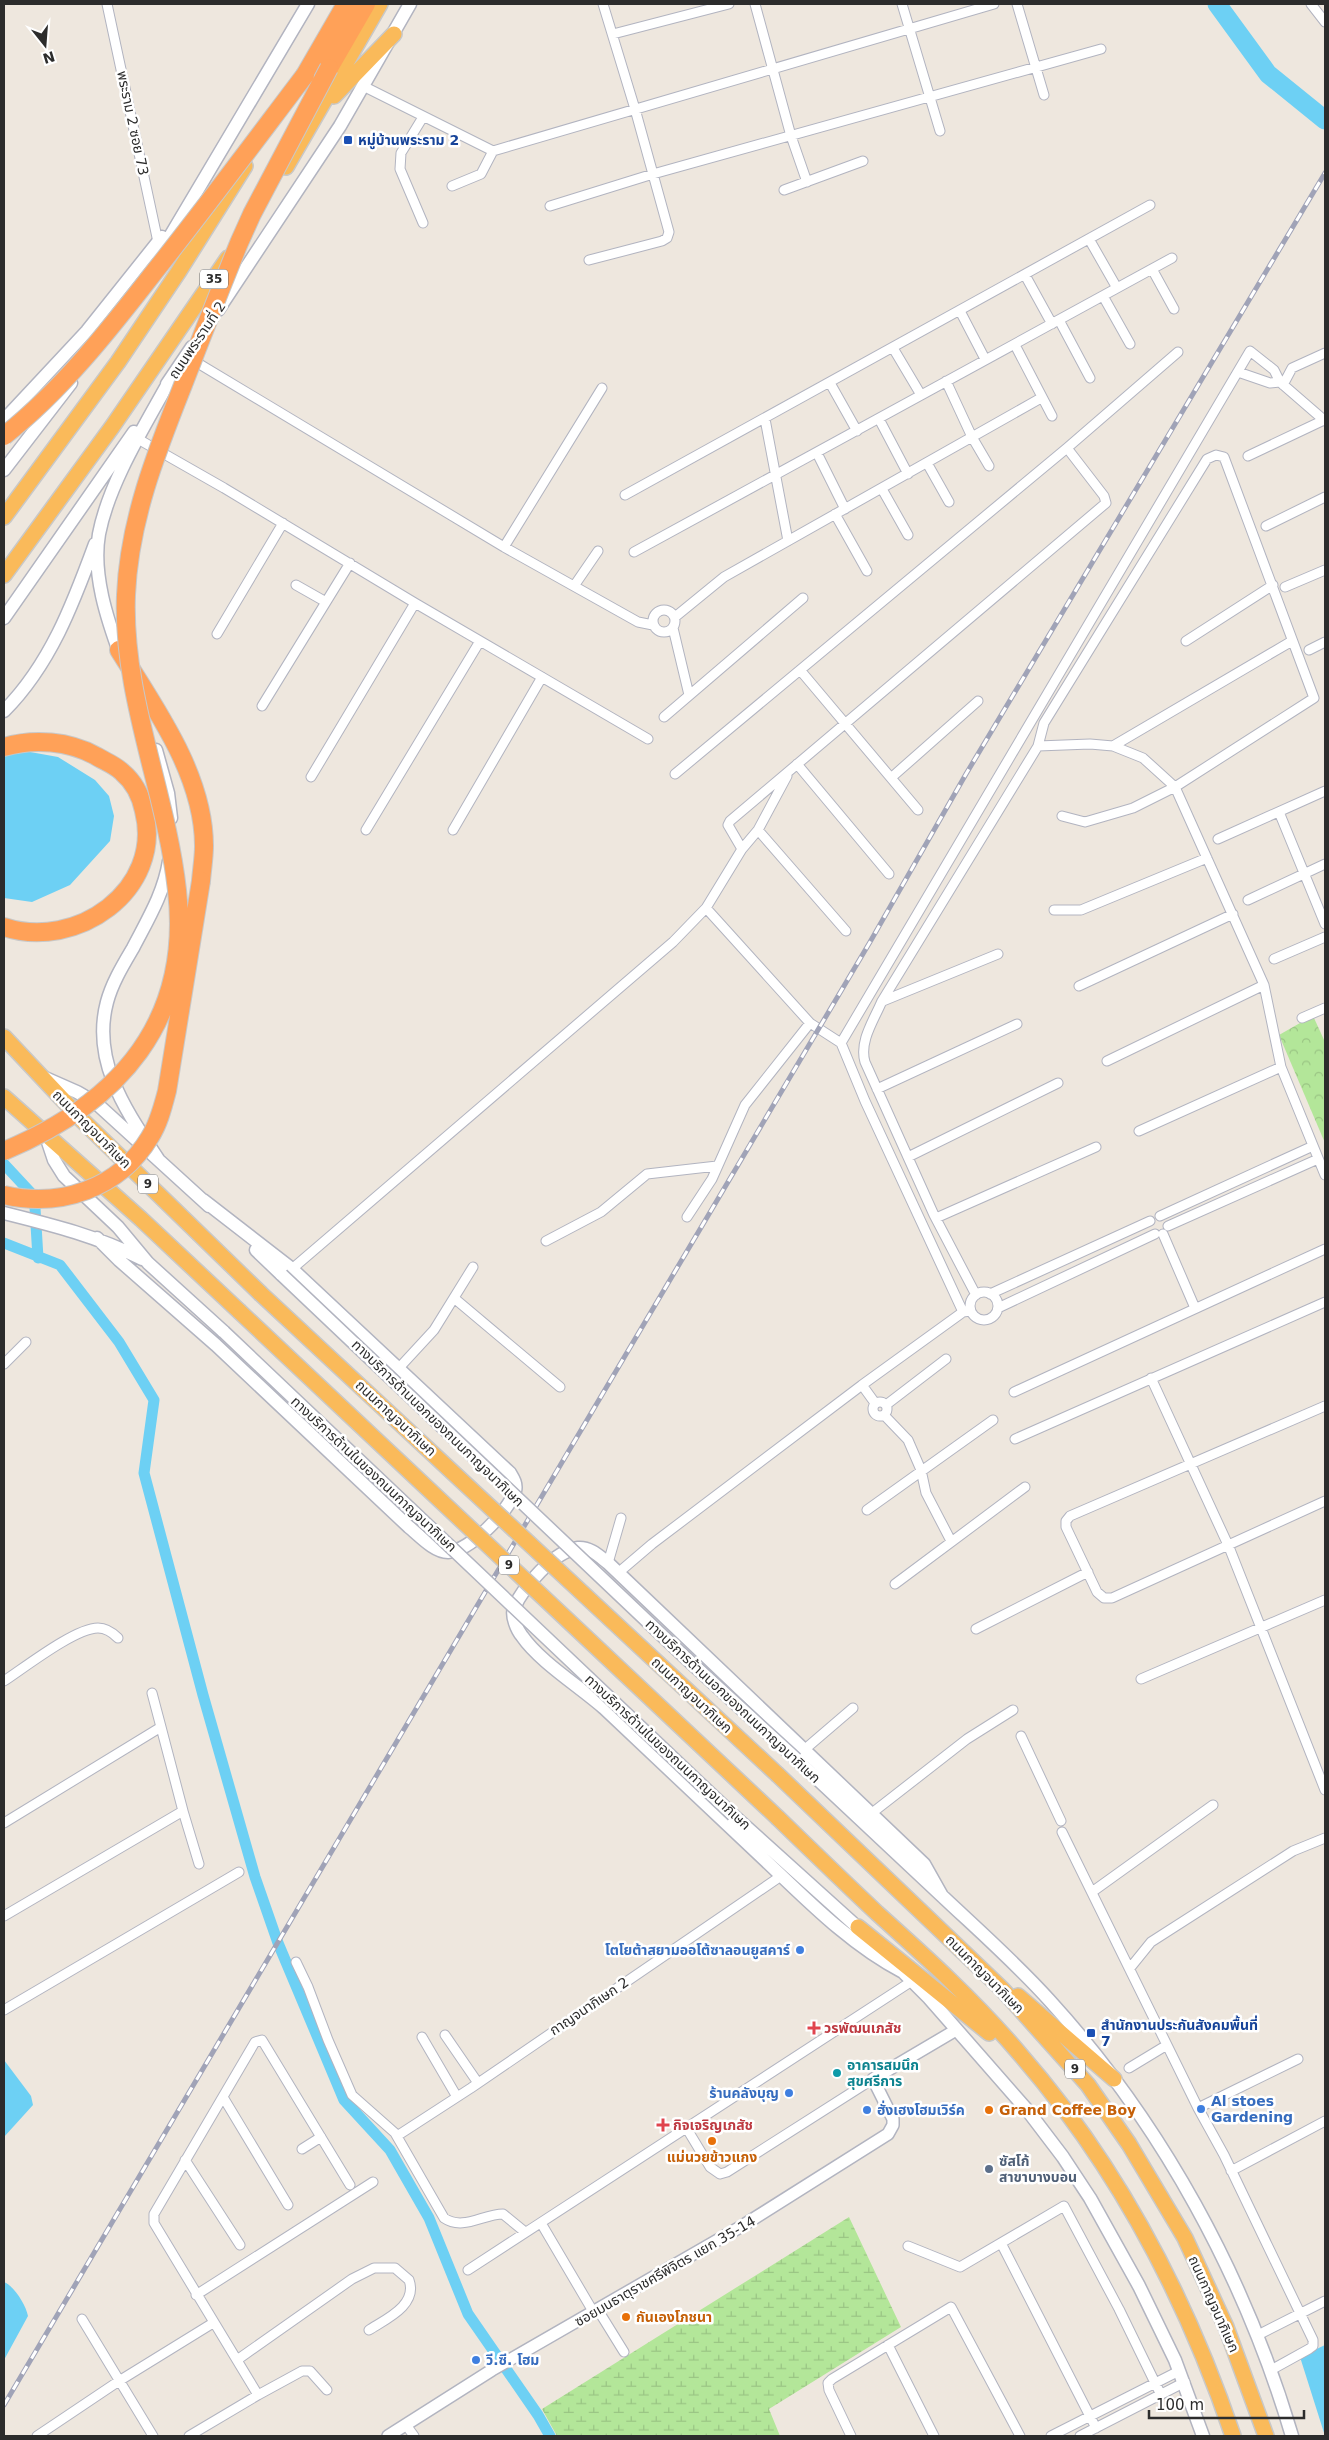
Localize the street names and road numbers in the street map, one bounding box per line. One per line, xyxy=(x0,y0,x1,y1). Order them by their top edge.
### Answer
street label: พระราม 2 ซอย 73 xyxy=(114,69,152,177)
road number: 35 xyxy=(200,270,228,288)
street label: ถนนพระรามที่ 2 xyxy=(164,297,229,382)
street label: ถนนกาญจนาภิเษก xyxy=(50,1087,134,1171)
road number: 9 xyxy=(138,1174,158,1194)
street label: ทางบริการด้านนอกของถนนกาญจนาภิเษก xyxy=(349,1336,527,1510)
street label: ถนนกาญจนาภิเษก xyxy=(353,1377,439,1459)
street label: ทางบริการด้านในของถนนกาญจนาภิเษก xyxy=(288,1393,460,1555)
road number: 9 xyxy=(499,1556,519,1574)
street label: ทางบริการด้านนอกของถนนกาญจนาภิเษก xyxy=(642,1616,824,1786)
street label: ถนนกาญจนาภิเษก xyxy=(649,1654,735,1736)
street label: ทางบริการด้านในของถนนกาญจนาภิเษก xyxy=(582,1671,754,1833)
street label: ถนนกาญจนาภิเษก xyxy=(943,1932,1027,2016)
street label: กาญจนาภิเษก 2 xyxy=(547,1974,631,2038)
road number: 9 xyxy=(1065,2060,1085,2078)
street label: ซอยมนธาตุราชศรีพิจิตร แยก 35-14 xyxy=(572,2213,759,2330)
street label: ถนนกาญจนาภิเษก xyxy=(1186,2253,1242,2355)

